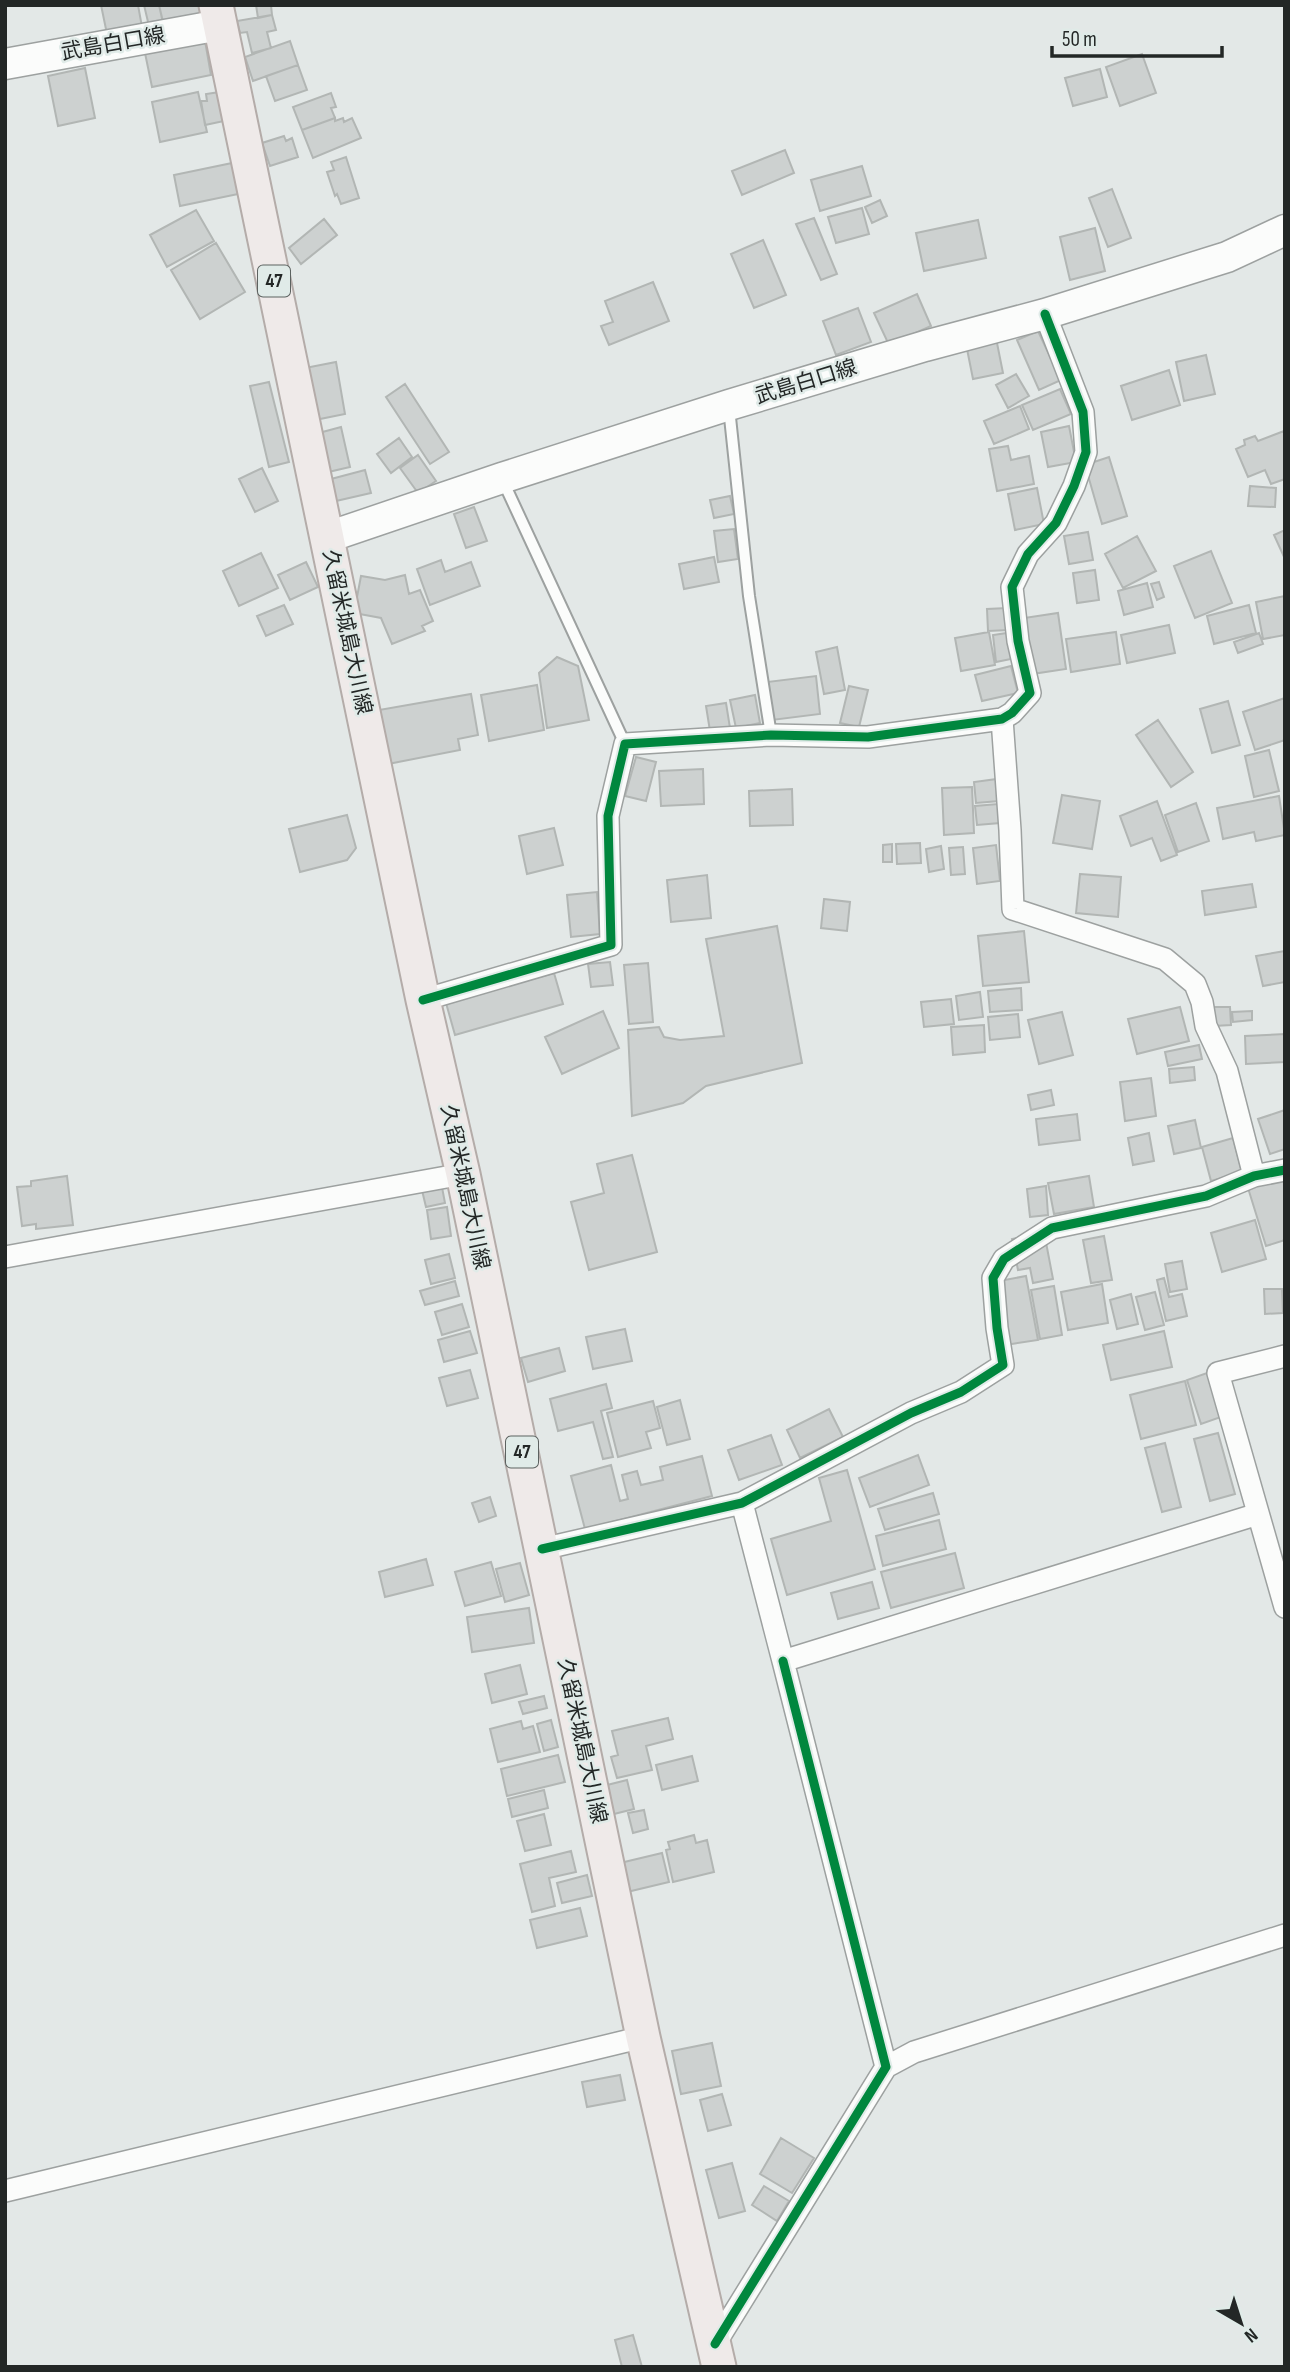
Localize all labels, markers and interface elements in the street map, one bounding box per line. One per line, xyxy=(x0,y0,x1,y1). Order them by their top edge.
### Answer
scale bar xyxy=(1052,14,1222,58)
street label: 武島白口線 xyxy=(59,23,167,65)
text: 50 m xyxy=(1062,27,1097,52)
road number: 47 xyxy=(258,266,290,296)
street label: 武島白口線 xyxy=(752,355,860,409)
street label: 久留米城島大川線 xyxy=(317,547,377,717)
street label: 久留米城島大川線 xyxy=(435,1102,495,1272)
road number: 47 xyxy=(506,1436,538,1468)
street label: 久留米城島大川線 xyxy=(552,1656,612,1826)
north arrow xyxy=(1206,2288,1276,2358)
text: N xyxy=(1240,2323,1262,2347)

